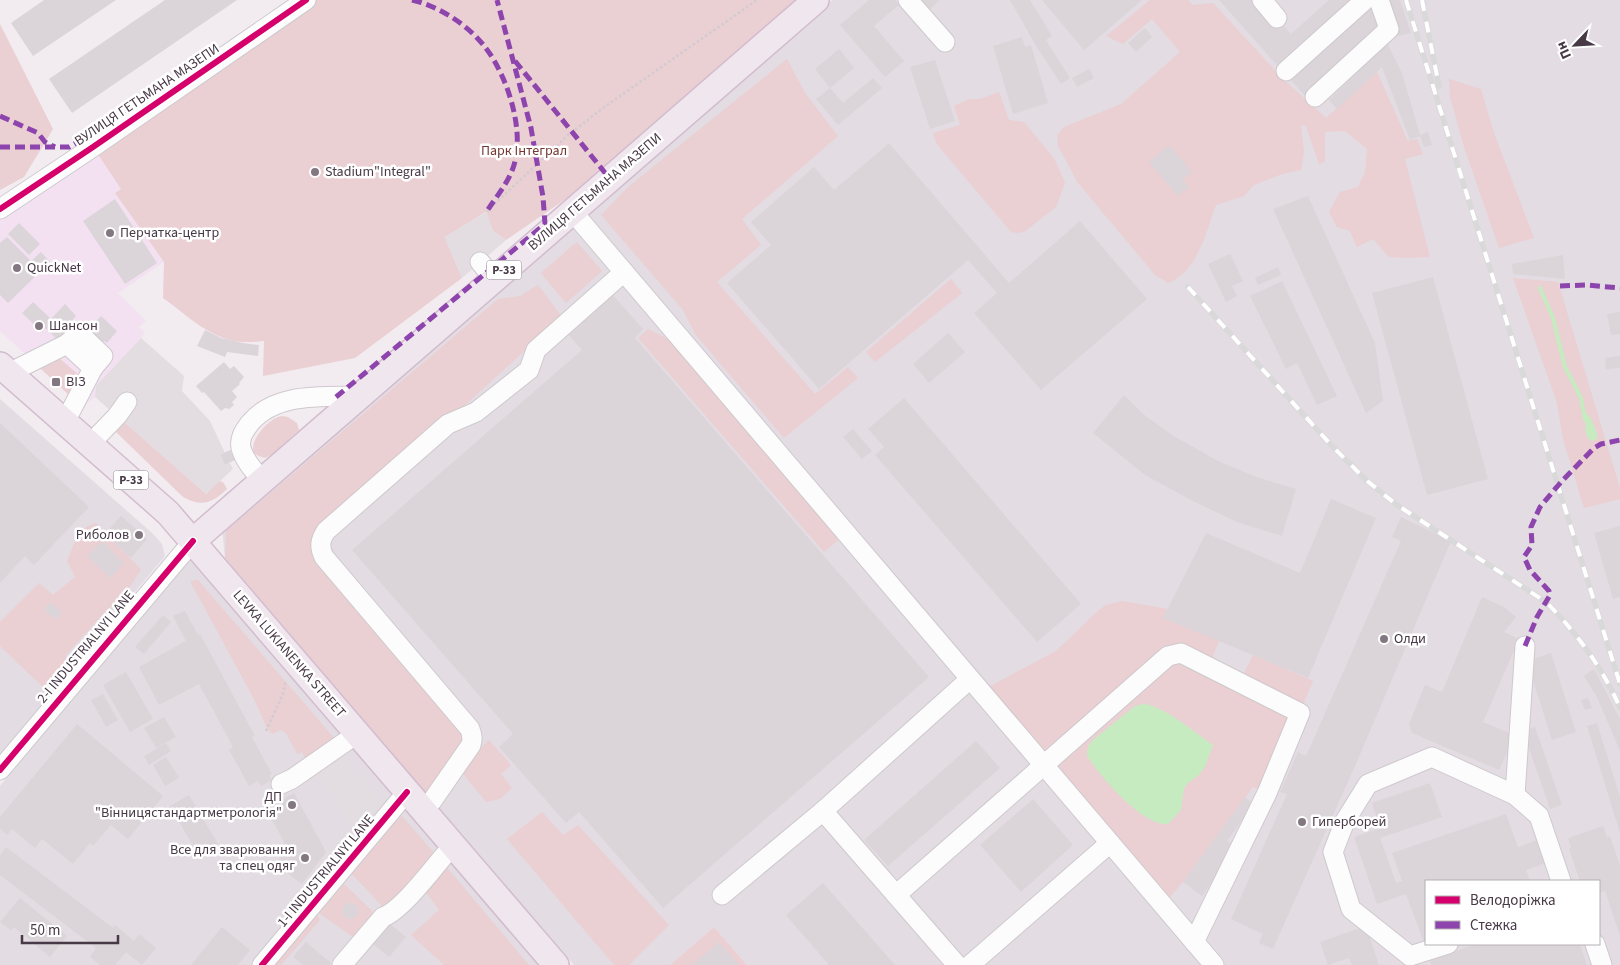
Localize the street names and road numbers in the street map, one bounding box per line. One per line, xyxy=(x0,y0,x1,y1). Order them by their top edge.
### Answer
street label: ВУЛИЦЯ ГЕТЬМАНА МАЗЕПИ xyxy=(71,39,223,151)
street label: ВУЛИЦЯ ГЕТЬМАНА МАЗЕПИ xyxy=(524,128,666,256)
road number: Р-33 xyxy=(486,260,522,280)
road number: Р-33 xyxy=(114,470,148,490)
street label: 2-I INDUSTRIALNYI LANE xyxy=(33,586,139,708)
street label: LEVKA LUKIANENKA STREET xyxy=(228,586,350,723)
street label: 1-I INDUSTRIALNYI LANE xyxy=(273,810,379,932)

